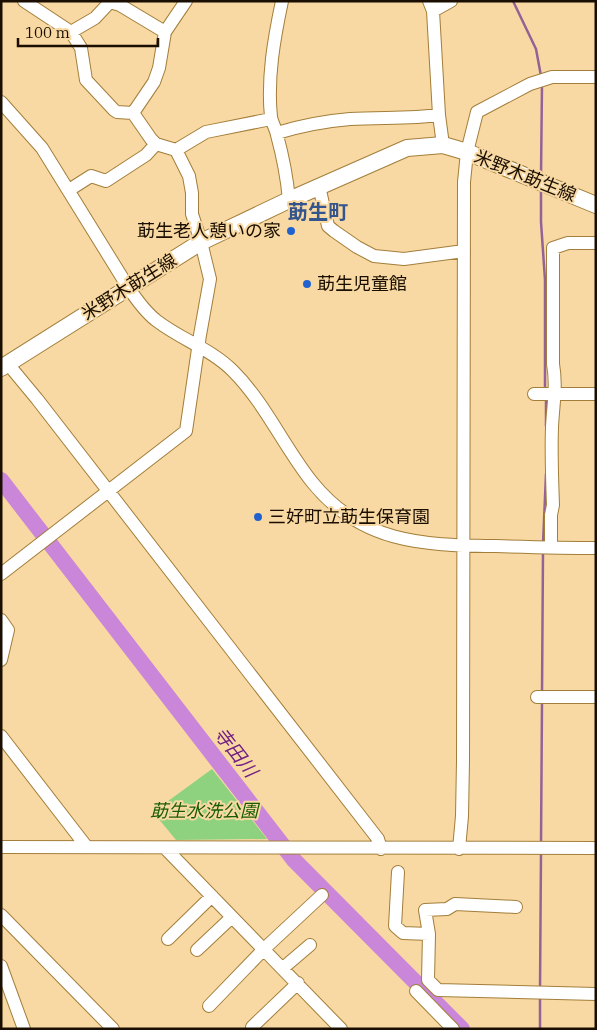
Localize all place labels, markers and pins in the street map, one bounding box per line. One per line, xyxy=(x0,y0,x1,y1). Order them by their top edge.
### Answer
place label: 莇生老人憩いの家 xyxy=(137,219,281,242)
marker: 莇生老人憩いの家 xyxy=(285,225,297,237)
place label: 莇生児童館 xyxy=(317,272,407,295)
marker: 莇生児童館 xyxy=(301,278,313,290)
place label: 三好町立莇生保育園 xyxy=(268,505,430,528)
marker: 三好町立莇生保育園 xyxy=(252,511,264,523)

